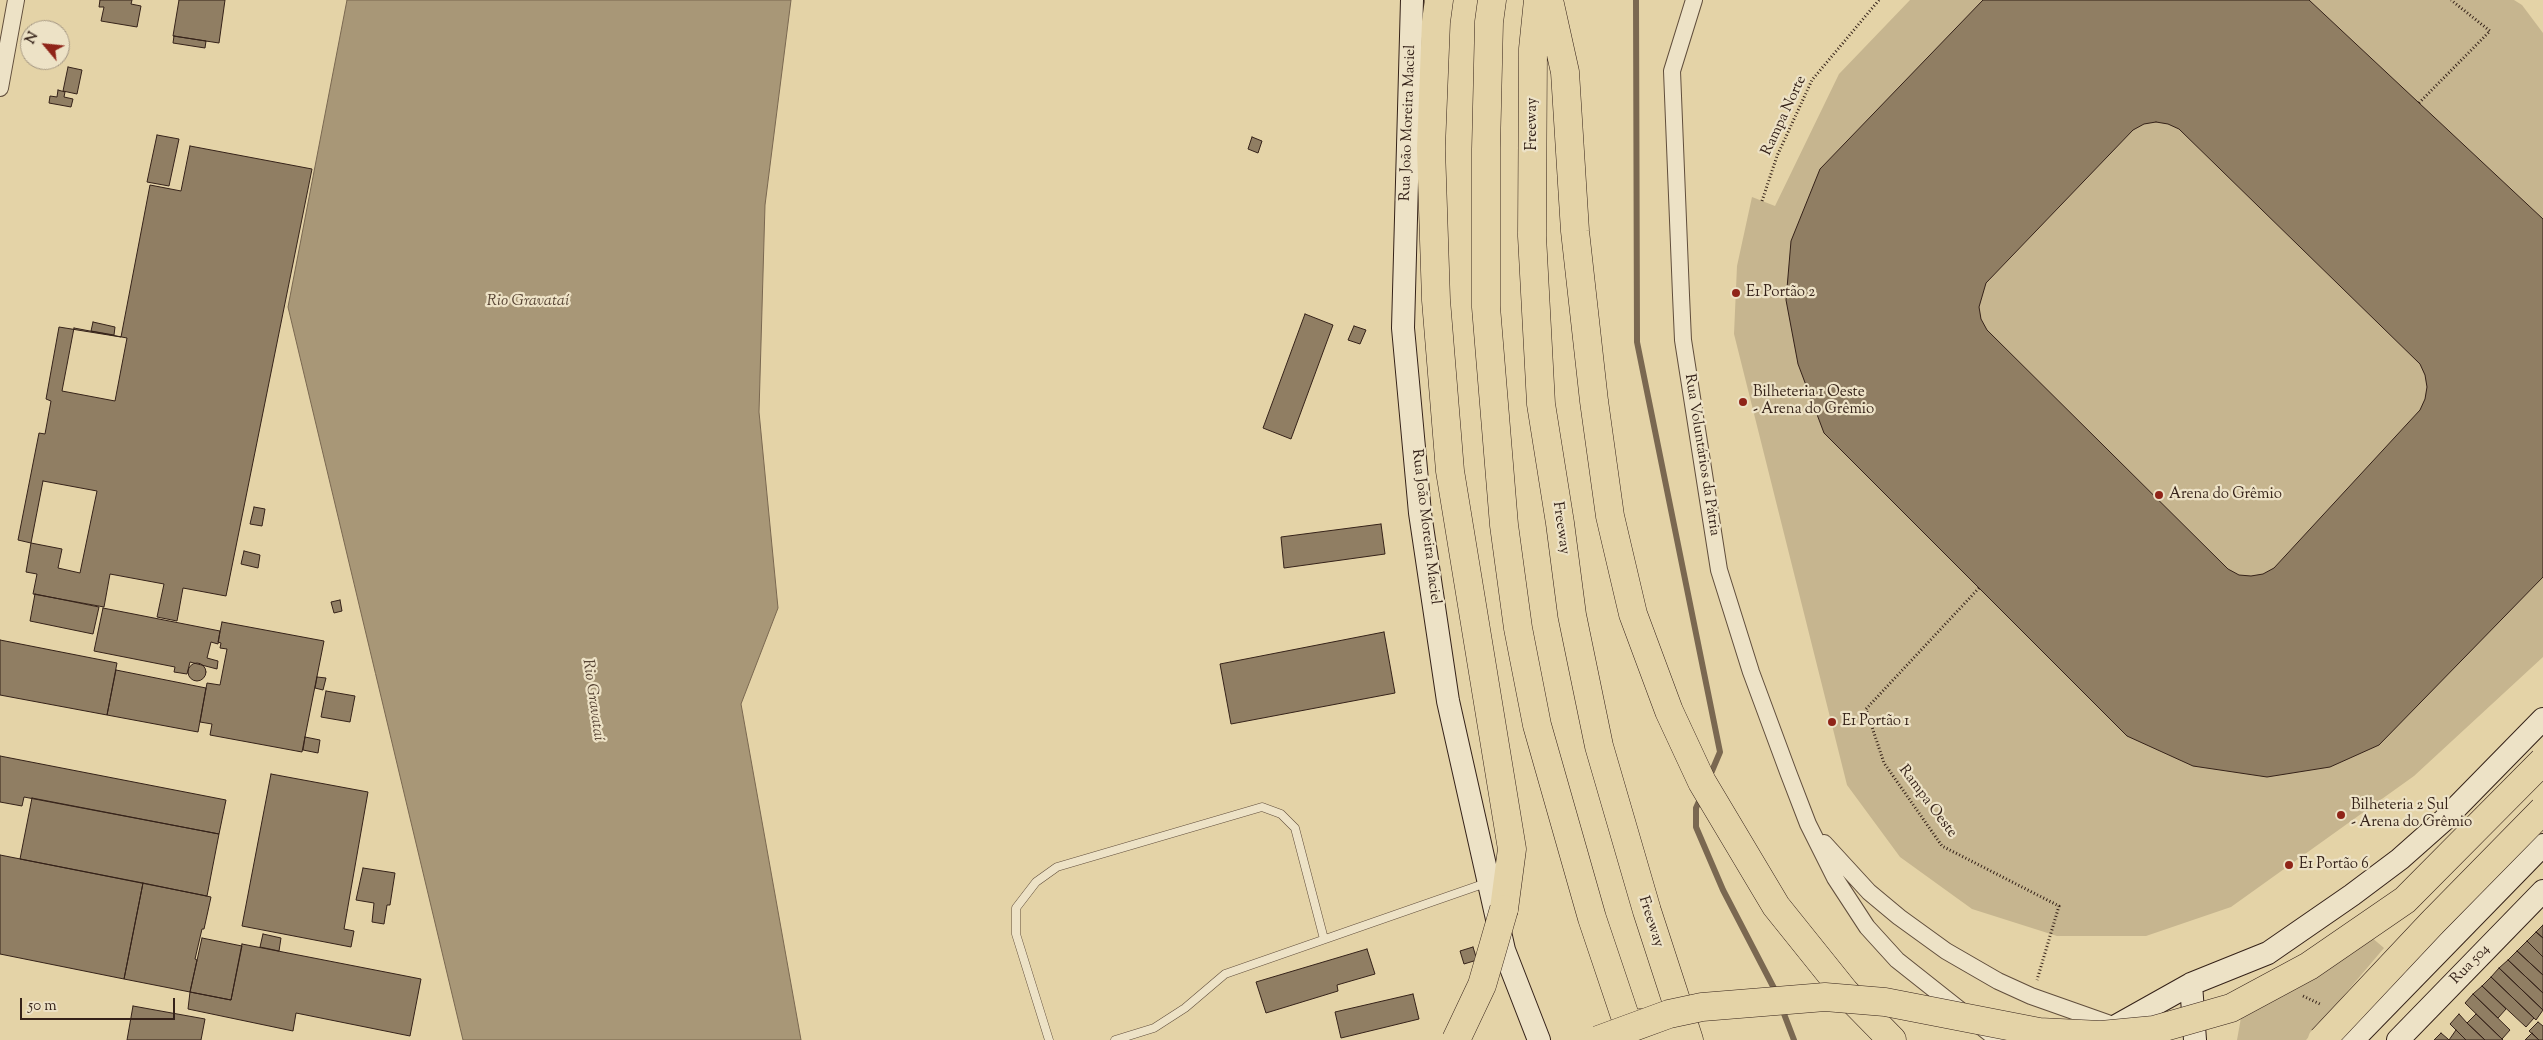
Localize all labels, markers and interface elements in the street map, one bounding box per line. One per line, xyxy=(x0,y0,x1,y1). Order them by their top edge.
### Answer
north arrow xyxy=(20,20,70,70)
text: N xyxy=(21,29,44,48)
street label: Rua João Moreira Maciel xyxy=(1397,44,1421,202)
street label: Rampa Norte xyxy=(1759,73,1811,159)
street label: Freeway xyxy=(1524,98,1542,150)
place label: E1 Portão 2 xyxy=(1746,284,1815,302)
marker: E1 Portão 2 xyxy=(1730,287,1742,299)
water label: Rio Gravataí xyxy=(487,292,569,312)
street label: Rua Voluntários da Pátria xyxy=(1679,373,1723,537)
place label: Bilheteria 1 Oeste - Arena do Grêmio xyxy=(1753,384,1874,419)
marker: Bilheteria 1 Oeste - Arena do Grêmio xyxy=(1737,396,1749,408)
street label: Rua João Moreira Maciel xyxy=(1407,448,1443,606)
place label: Arena do Grêmio xyxy=(2169,486,2282,504)
marker: Arena do Grêmio xyxy=(2153,489,2165,501)
street label: Freeway xyxy=(1547,501,1573,555)
water label: Rio Gravataí xyxy=(577,658,607,742)
place label: E1 Portão 1 xyxy=(1842,713,1909,731)
marker: E1 Portão 1 xyxy=(1826,716,1838,728)
street label: Rampa Oeste xyxy=(1894,762,1960,842)
place label: Bilheteria 2 Sul - Arena do Grêmio xyxy=(2351,797,2472,832)
marker: Bilheteria 2 Sul - Arena do Grêmio xyxy=(2335,809,2347,821)
place label: E1 Portão 6 xyxy=(2299,856,2369,874)
marker: E1 Portão 6 xyxy=(2283,859,2295,871)
street label: Freeway xyxy=(1633,894,1667,950)
street label: Rua 504 xyxy=(2448,941,2494,989)
scale bar xyxy=(22,988,178,1020)
text: 50 m xyxy=(28,996,57,1017)

